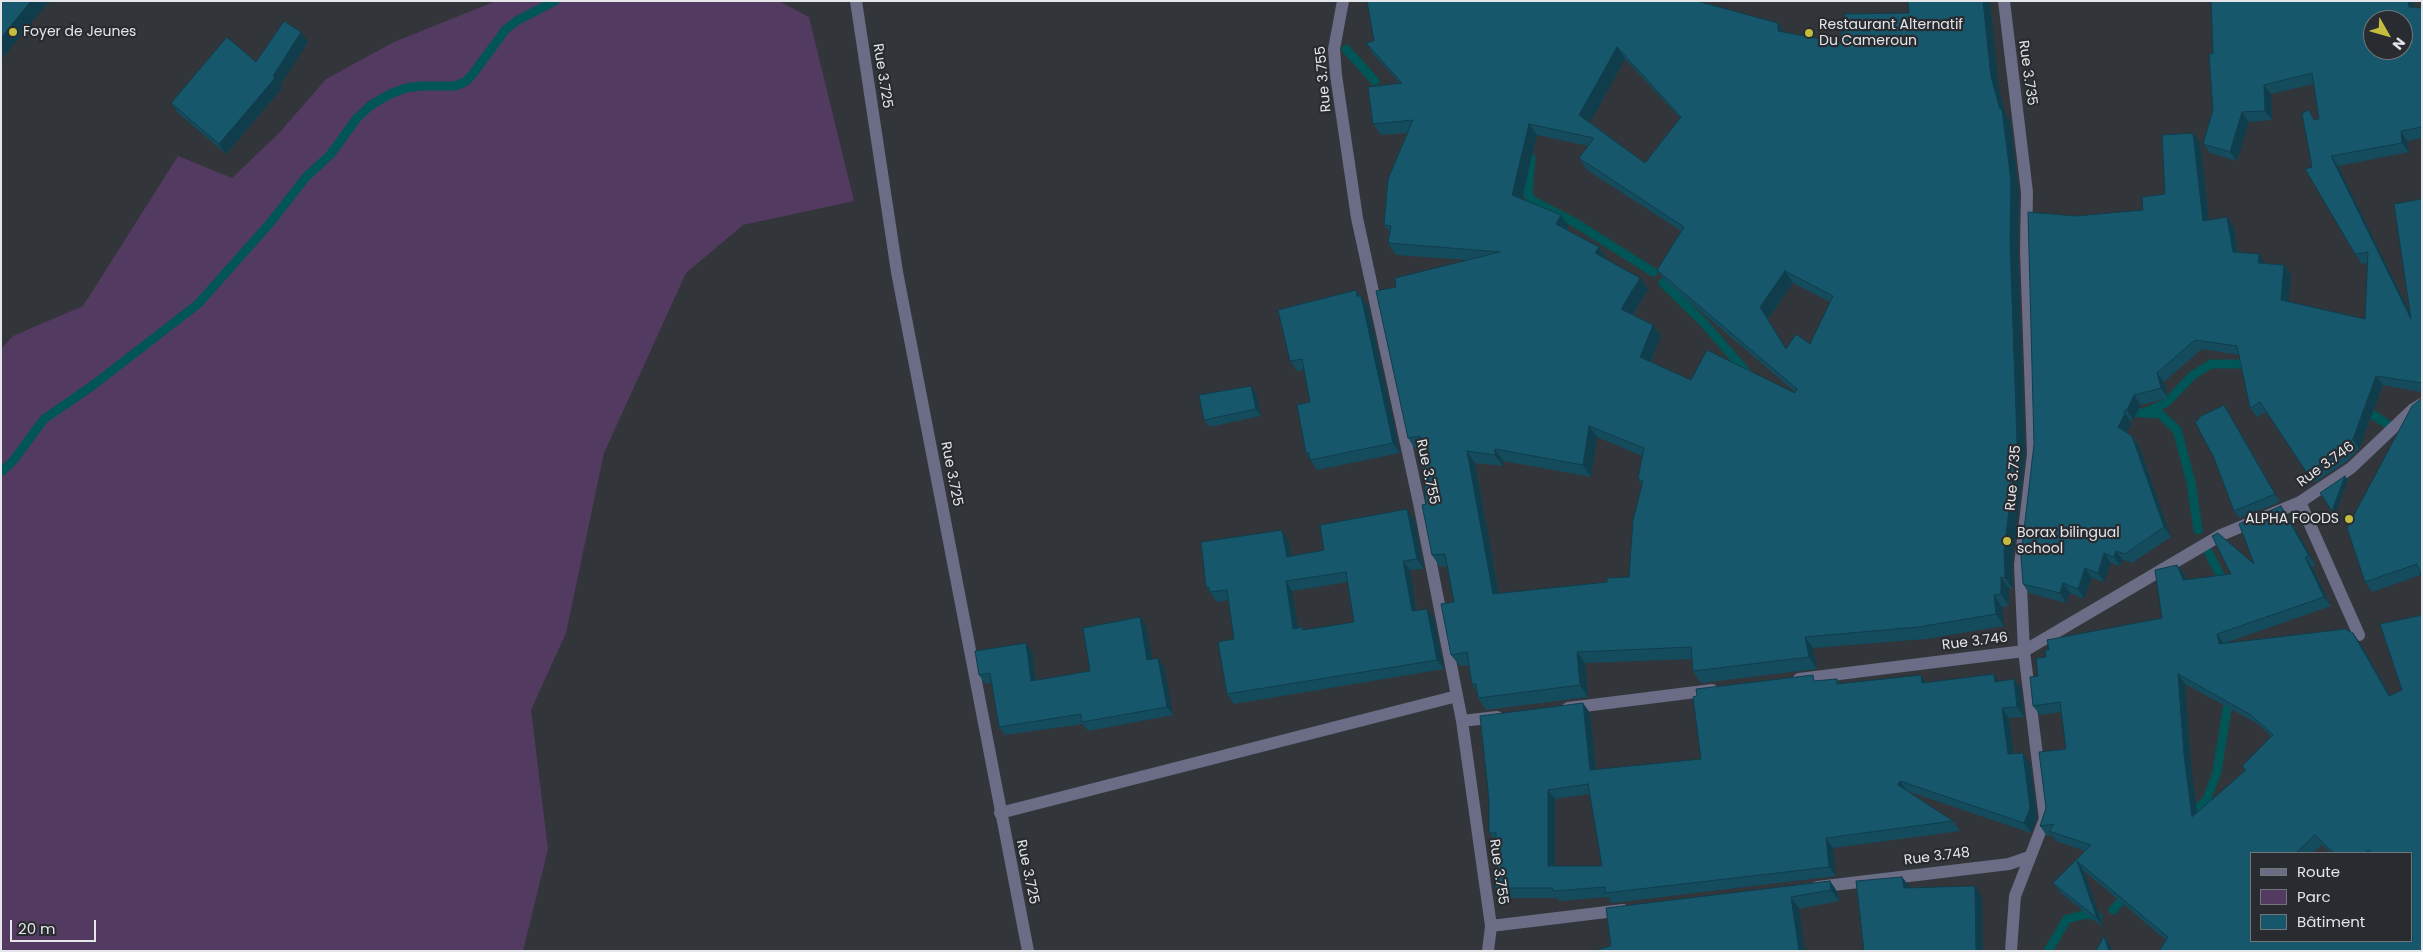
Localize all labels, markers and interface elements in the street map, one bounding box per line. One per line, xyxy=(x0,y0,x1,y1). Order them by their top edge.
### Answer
north arrow xyxy=(2363,10,2413,60)
place label: Restaurant Alternatif Du Cameroun xyxy=(1819,17,1963,49)
place label: Foyer de Jeunes xyxy=(23,24,136,40)
marker: Foyer de Jeunes xyxy=(7,26,19,38)
marker: Restaurant Alternatif Du Cameroun xyxy=(1803,27,1815,39)
text: N xyxy=(2388,33,2410,54)
street label: Rue 3.735 xyxy=(2014,39,2040,107)
street label: Rue 3.725 xyxy=(869,42,895,110)
street label: Rue 3.755 xyxy=(1313,45,1335,113)
street label: Rue 3.755 xyxy=(1412,438,1442,506)
street label: Rue 3.746 xyxy=(2294,439,2358,491)
street label: Rue 3.725 xyxy=(936,440,966,508)
street label: Rue 3.735 xyxy=(2003,445,2025,511)
place label: ALPHA FOODS xyxy=(2245,511,2339,527)
marker: ALPHA FOODS xyxy=(2343,513,2355,525)
place label: Borax bilingual school xyxy=(2017,525,2120,558)
marker: Borax bilingual school xyxy=(2001,535,2013,547)
street label: Rue 3.746 xyxy=(1941,630,2009,654)
street label: Rue 3.725 xyxy=(1012,838,1042,906)
street label: Rue 3.755 xyxy=(1485,838,1511,906)
street label: Rue 3.748 xyxy=(1903,845,1971,869)
legend xyxy=(2250,852,2413,942)
text: Route xyxy=(2297,861,2340,882)
text: Parc xyxy=(2297,886,2331,907)
scale bar xyxy=(12,910,99,942)
text: Bâtiment xyxy=(2297,911,2365,932)
text: 20 m xyxy=(18,918,56,939)

